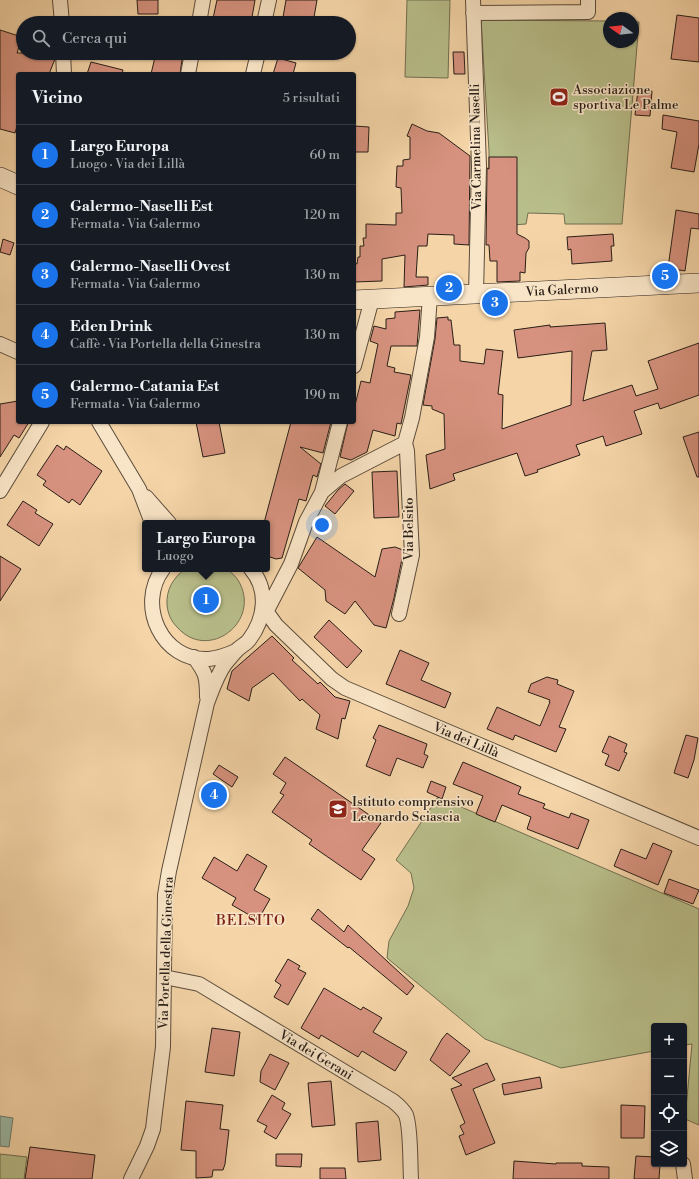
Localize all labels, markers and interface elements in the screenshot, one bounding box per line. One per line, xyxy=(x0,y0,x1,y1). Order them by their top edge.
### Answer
north arrow xyxy=(603,12,639,48)
search box xyxy=(16,16,356,60)
icon: search xyxy=(30,27,52,49)
text: Cerca qui xyxy=(62,29,127,48)
place label: Associazione sportiva Le Palme xyxy=(572,82,679,113)
street label: Via Carmelina Naselli xyxy=(467,83,485,212)
sports icon: Associazione sportiva Le Palme xyxy=(548,86,570,108)
text: Vicino xyxy=(32,87,83,109)
text: 5 risultati xyxy=(283,90,340,106)
text: Largo Europa xyxy=(70,137,169,156)
text: 1 xyxy=(42,147,48,163)
text: 60 m xyxy=(309,147,340,163)
text: Luogo · Via dei Lillà xyxy=(70,156,185,172)
text: Galermo-Naselli Est xyxy=(70,197,213,216)
text: 2 xyxy=(41,207,49,223)
text: 120 m xyxy=(304,207,340,223)
text: Fermata · Via Galermo xyxy=(70,216,200,232)
text: Galermo-Naselli Ovest xyxy=(70,257,230,276)
pin: 5 xyxy=(652,261,678,291)
text: 3 xyxy=(41,267,49,283)
text: 130 m xyxy=(305,267,340,283)
pin: 2 xyxy=(436,273,462,303)
text: Fermata · Via Galermo xyxy=(70,276,200,292)
street label: Via Galermo xyxy=(524,280,599,300)
pin: 3 xyxy=(482,288,508,318)
text: Eden Drink xyxy=(70,317,153,336)
text: 4 xyxy=(41,327,49,343)
text: 130 m xyxy=(305,327,340,343)
text: Caffè · Via Portella della Ginestra xyxy=(70,336,261,352)
text: Galermo-Catania Est xyxy=(70,377,219,396)
text: 5 xyxy=(41,387,49,403)
text: 190 m xyxy=(304,387,340,403)
text: Fermata · Via Galermo xyxy=(70,396,200,412)
street label: Via Belsito xyxy=(401,497,417,562)
your location xyxy=(312,515,332,535)
popup xyxy=(142,520,270,572)
text: Largo Europa xyxy=(156,529,256,548)
text: Luogo xyxy=(156,548,194,564)
pin: 1 xyxy=(193,585,219,615)
street label: Via dei Lillà xyxy=(430,719,502,761)
pin: 4 xyxy=(201,780,227,810)
place label: Istituto comprensivo Leonardo Sciascia xyxy=(352,794,474,825)
school or university icon: Istituto comprensivo Leonardo Sciascia xyxy=(327,798,349,820)
street label: Via Portella della Ginestra xyxy=(155,876,177,1031)
district label: BELSITO xyxy=(215,912,286,930)
map controls xyxy=(651,1023,687,1167)
button: + xyxy=(651,1023,687,1059)
street label: Via dei Gerani xyxy=(275,1026,356,1083)
button: − xyxy=(651,1059,687,1095)
button: locate xyxy=(651,1095,687,1131)
button: layers xyxy=(651,1131,687,1167)

